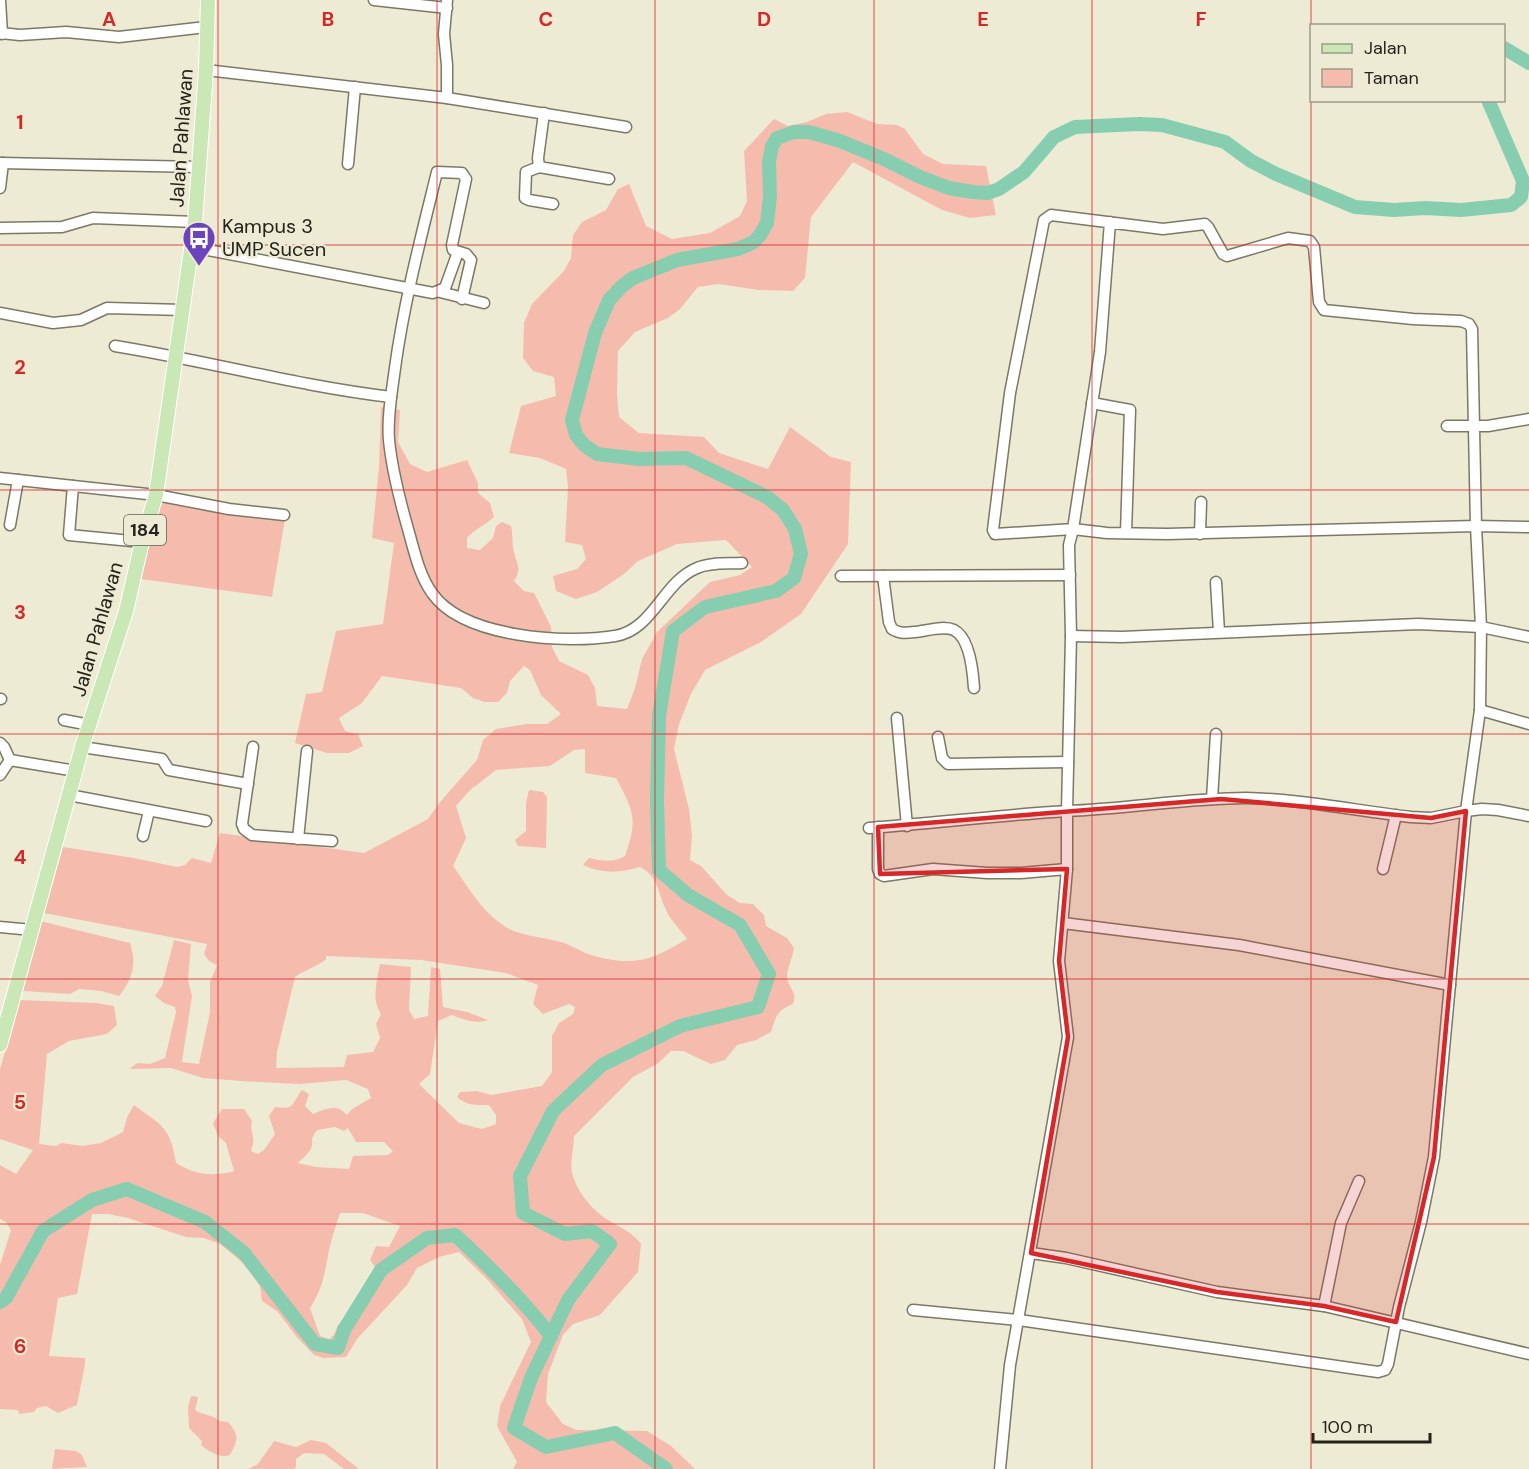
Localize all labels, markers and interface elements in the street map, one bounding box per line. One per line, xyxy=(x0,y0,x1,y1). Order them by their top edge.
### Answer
text: A xyxy=(102,6,116,32)
text: B xyxy=(322,6,334,32)
text: C xyxy=(539,6,553,32)
text: D xyxy=(757,6,771,32)
text: E xyxy=(977,6,989,32)
text: F xyxy=(1195,6,1207,32)
legend xyxy=(1310,24,1505,102)
text: Jalan xyxy=(1364,36,1407,60)
text: Taman xyxy=(1364,66,1419,90)
street label: Jalan Pahlawan xyxy=(163,68,199,208)
text: 1 xyxy=(16,109,24,135)
place label: Kampus 3 UMP Sucen xyxy=(222,213,326,262)
bus stop icon: Kampus 3 UMP Sucen xyxy=(181,220,217,267)
text: 2 xyxy=(14,354,26,380)
road number: 184 xyxy=(124,515,166,545)
street label: Jalan Pahlawan xyxy=(65,559,129,699)
text: 3 xyxy=(14,599,26,625)
text: 4 xyxy=(14,844,27,870)
text: 5 xyxy=(14,1089,26,1115)
text: 6 xyxy=(14,1333,26,1359)
scale bar xyxy=(1313,1406,1430,1444)
text: 100 m xyxy=(1322,1415,1373,1439)

